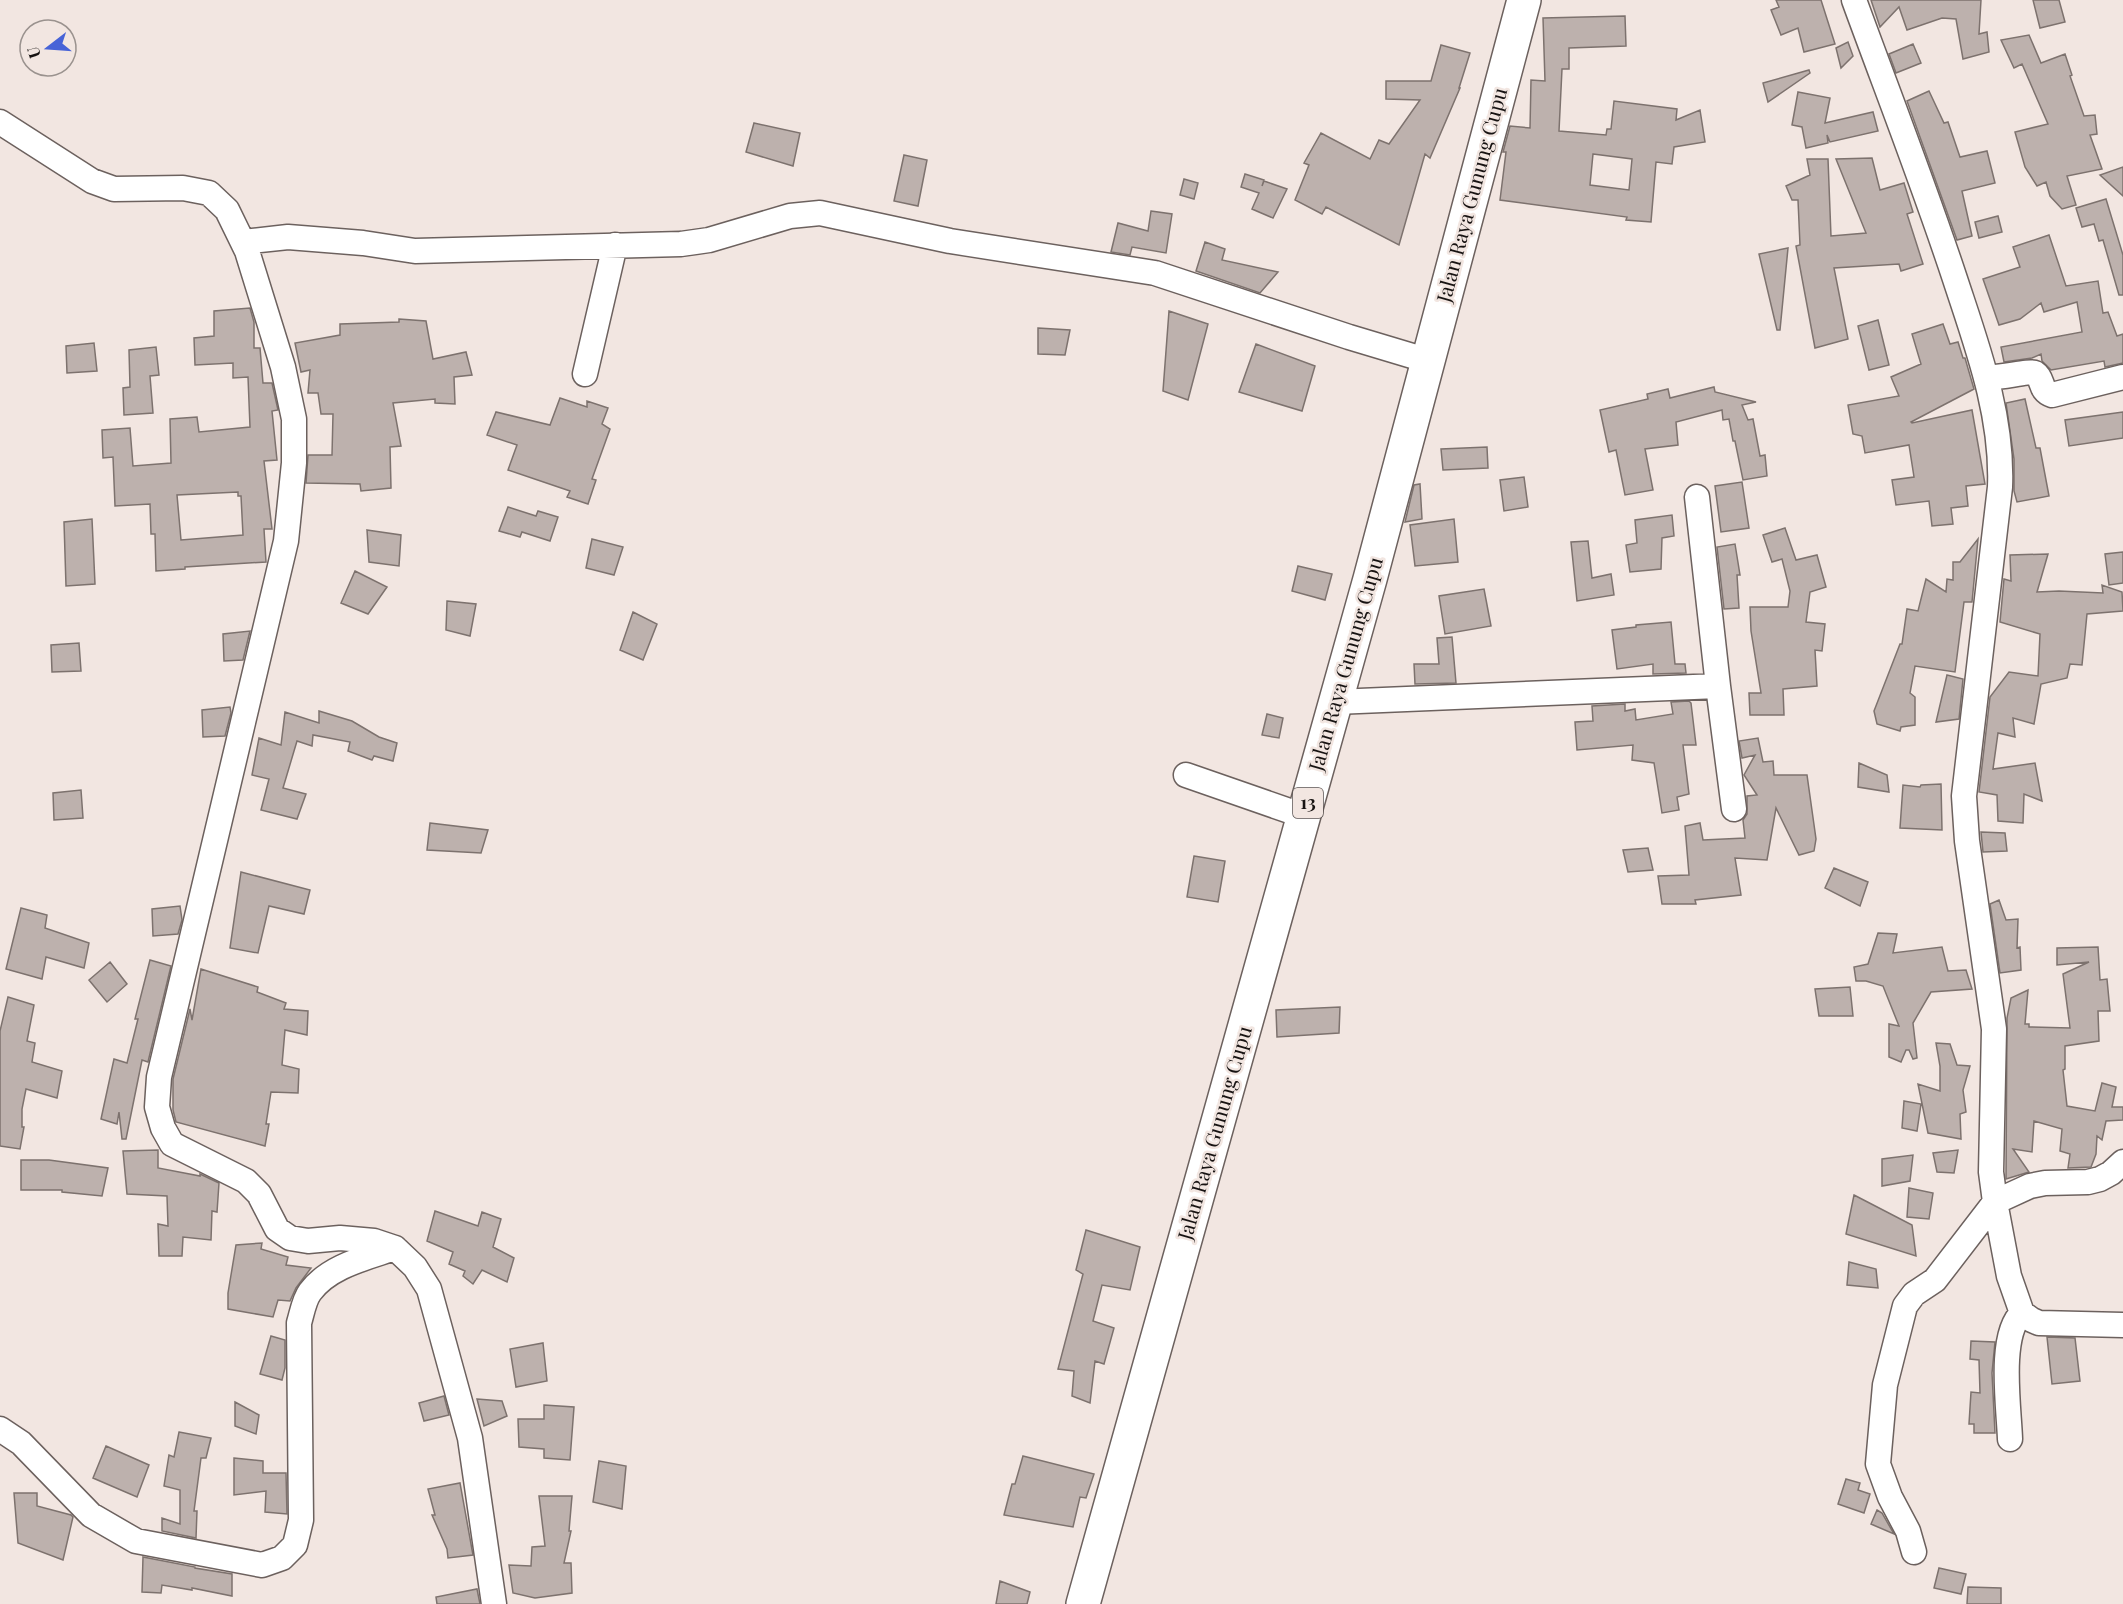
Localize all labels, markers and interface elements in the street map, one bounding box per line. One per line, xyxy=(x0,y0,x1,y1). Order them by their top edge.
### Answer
north arrow xyxy=(18,18,78,78)
text: U xyxy=(22,44,45,61)
street label: Jalan Raya Gunung Cupu xyxy=(1429,84,1512,306)
street label: Jalan Raya Gunung Cupu xyxy=(1301,553,1388,775)
road number: 13 xyxy=(1293,788,1323,818)
street label: Jalan Raya Gunung Cupu xyxy=(1170,1022,1257,1244)

